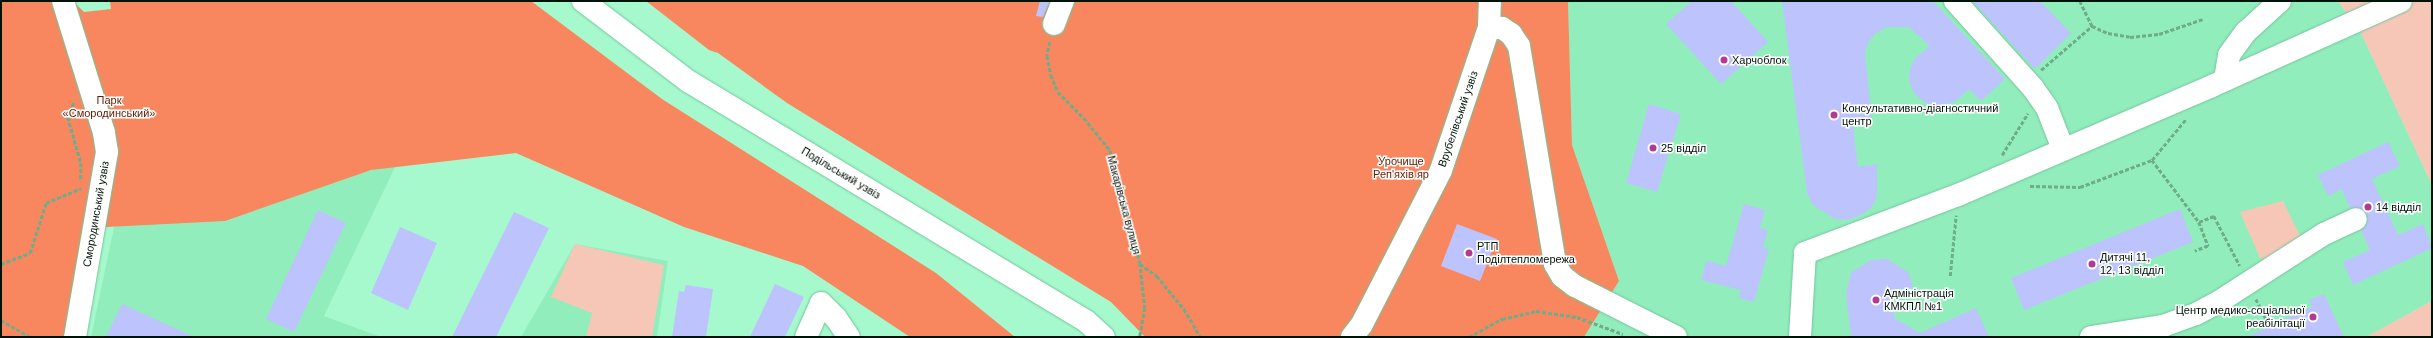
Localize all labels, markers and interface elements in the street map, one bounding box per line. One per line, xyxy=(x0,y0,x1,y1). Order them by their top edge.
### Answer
place label: Харчоблок xyxy=(1732,53,1786,67)
marker: Харчоблок xyxy=(1719,55,1729,65)
street label: Врубелівський узвіз xyxy=(1435,69,1481,169)
park label: Парк «Смородинський» xyxy=(63,94,155,120)
place label: Консультативно-діагностичний центр xyxy=(1842,102,1998,128)
marker: Консультативно-діагностичний центр xyxy=(1829,110,1839,120)
place label: 25 відділ xyxy=(1661,141,1706,155)
marker: 25 відділ xyxy=(1648,143,1658,153)
street label: Подільський узвіз xyxy=(799,144,883,202)
street label: Макарівська вулиця xyxy=(1104,154,1144,256)
park label: Урочище Реп'яхів яр xyxy=(1373,155,1429,181)
street label: Смородинський узвіз xyxy=(80,160,112,268)
place label: 14 відділ xyxy=(2376,200,2421,214)
marker: 14 відділ xyxy=(2363,202,2373,212)
place label: РТП Поділтепломережа xyxy=(1477,240,1575,266)
marker: РТП Поділтепломережа xyxy=(1464,248,1474,258)
place label: Дитячі 11, 12, 13 відділ xyxy=(2100,251,2164,277)
marker: Дитячі 11, 12, 13 відділ xyxy=(2087,259,2097,269)
place label: Адміністрація КМКПЛ №1 xyxy=(1884,287,1954,313)
marker: Адміністрація КМКПЛ №1 xyxy=(1871,295,1881,305)
place label: Центр медико-соціальної реабілітації xyxy=(2176,304,2305,330)
marker: Центр медико-соціальної реабілітації xyxy=(2308,312,2318,322)

